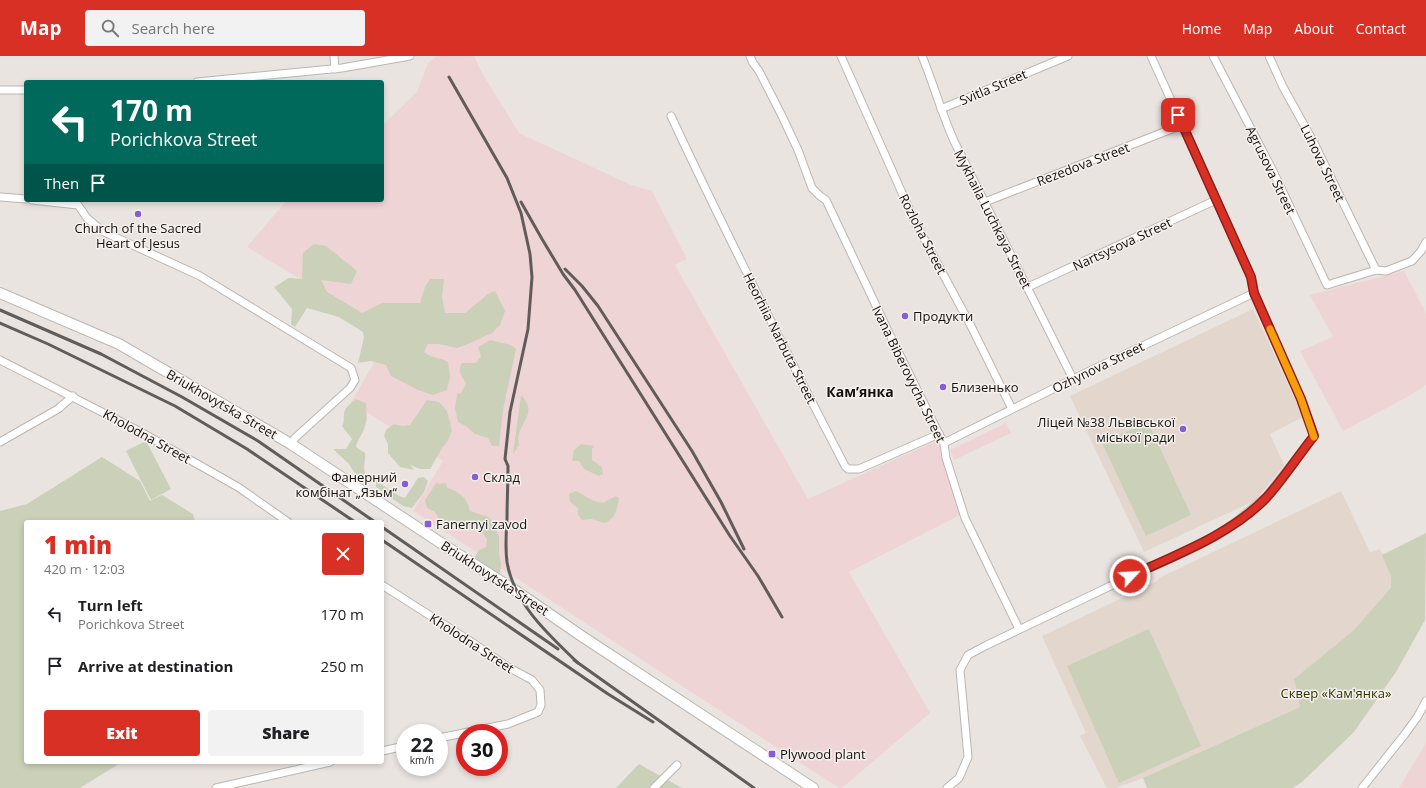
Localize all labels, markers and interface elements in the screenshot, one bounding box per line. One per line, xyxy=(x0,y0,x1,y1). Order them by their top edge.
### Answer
search box xyxy=(85,10,365,46)
text: Map xyxy=(20,15,61,41)
icon: search xyxy=(99,17,121,39)
text: Search here xyxy=(131,18,215,38)
text: Home xyxy=(1182,19,1221,38)
text: Map xyxy=(1243,19,1272,38)
text: About xyxy=(1294,19,1334,38)
text: Contact xyxy=(1356,19,1406,38)
street label: Svitla Street xyxy=(956,65,1030,109)
text: 170 m xyxy=(110,91,193,129)
icon: left xyxy=(44,96,96,148)
pin xyxy=(1161,98,1195,132)
icon: arrive xyxy=(1167,104,1189,126)
street label: Luhova Street xyxy=(1297,121,1350,205)
street label: Agrusova Street xyxy=(1242,123,1300,217)
text: Porichkova Street xyxy=(110,127,257,151)
street label: Rezedova Street xyxy=(1034,138,1132,190)
street label: Mykhaila Luchkaya Street xyxy=(950,146,1036,292)
icon: arrive xyxy=(87,172,109,194)
text: Then xyxy=(44,173,79,193)
street label: Rozloha Street xyxy=(895,191,951,278)
marker: Church of the Sacred Heart of Jesus xyxy=(133,209,143,219)
street label: Nartsysova Street xyxy=(1070,213,1175,275)
place label: Church of the Sacred Heart of Jesus xyxy=(74,219,202,252)
street label: Heorhiia Narbuta Street xyxy=(739,269,821,407)
street label: Ivana Biberovycha Street xyxy=(868,303,950,446)
place label: Продукти xyxy=(913,307,973,325)
marker: Продукти xyxy=(900,311,910,321)
street label: Ozhynova Street xyxy=(1049,337,1147,397)
street label: Briukhovytska Street xyxy=(163,365,281,443)
place label: Близенько xyxy=(951,378,1019,396)
district label: Кам’янка xyxy=(826,382,894,401)
marker: Близенько xyxy=(938,382,948,392)
street label: Kholodna Street xyxy=(100,404,194,468)
place label: Ліцей №38 Львівської міської ради xyxy=(1037,413,1176,446)
marker: Ліцей №38 Львівської міської ради xyxy=(1178,424,1188,434)
place label: Фанерний комбінат „Язьм“ xyxy=(295,468,397,501)
place label: Склад xyxy=(483,468,521,486)
marker: Склад xyxy=(470,472,480,482)
marker: Фанерний комбінат „Язьм“ xyxy=(400,479,410,489)
place label: Fanernyi zavod xyxy=(436,515,527,533)
marker: Fanernyi zavod xyxy=(423,519,433,529)
text: 1 min xyxy=(44,528,112,561)
button: close xyxy=(322,533,364,575)
street label: Briukhovytska Street xyxy=(438,536,553,620)
position arrow xyxy=(1109,555,1151,597)
text: 420 m · 12:03 xyxy=(44,560,125,578)
text: Turn left xyxy=(78,595,143,615)
icon: left xyxy=(44,603,66,625)
text: 170 m xyxy=(320,604,364,624)
street label: Kholodna Street xyxy=(426,609,518,677)
text: Porichkova Street xyxy=(78,615,185,633)
icon: arrive xyxy=(44,655,66,677)
text: Arrive at destination xyxy=(78,656,233,676)
text: 250 m xyxy=(320,656,364,676)
park label: Сквер «Кам'янка» xyxy=(1281,684,1391,702)
button: Exit xyxy=(44,710,200,756)
button: Share xyxy=(208,710,364,756)
speed limit sign: 30 xyxy=(456,724,508,776)
text: 22 xyxy=(411,731,433,758)
place label: Plywood plant xyxy=(780,745,866,763)
marker: Plywood plant xyxy=(767,749,777,759)
text: km/h xyxy=(410,753,434,767)

